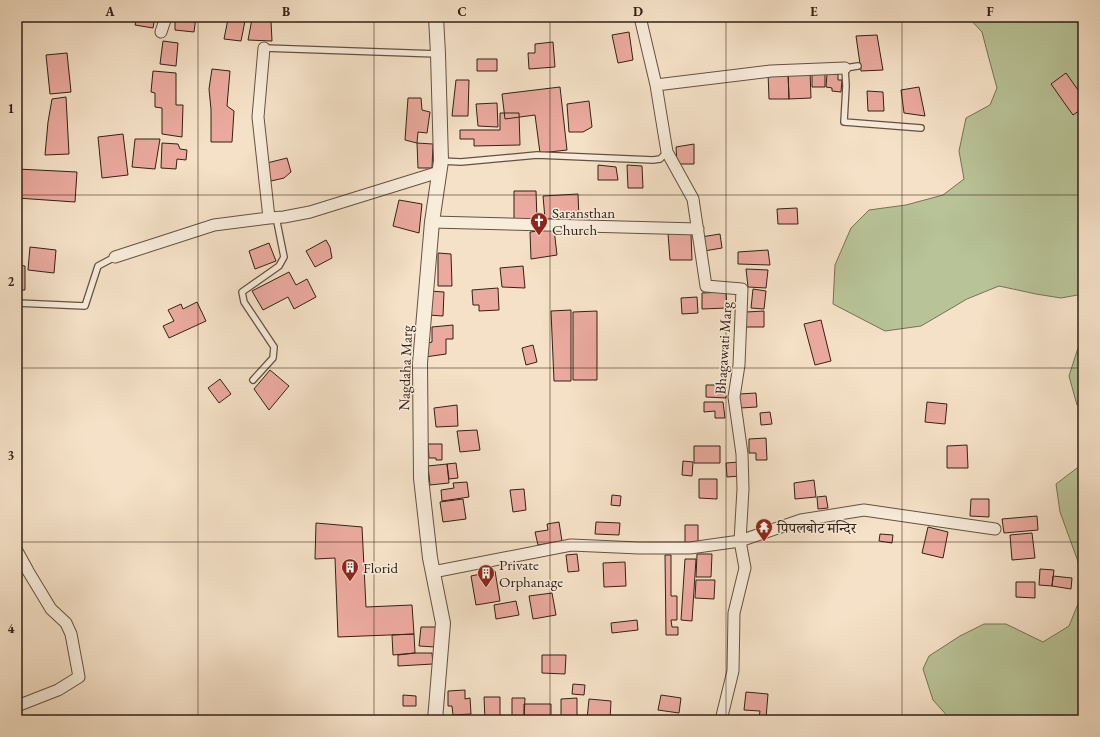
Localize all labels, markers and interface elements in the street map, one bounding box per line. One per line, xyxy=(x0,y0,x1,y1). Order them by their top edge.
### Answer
text: A xyxy=(104,3,115,20)
text: B xyxy=(282,3,290,20)
text: C xyxy=(457,3,467,20)
text: D xyxy=(633,3,643,20)
text: E xyxy=(810,3,818,20)
text: F xyxy=(986,3,994,20)
text: 1 xyxy=(8,100,15,117)
place label: Saransthan Church xyxy=(552,203,615,239)
church icon: Saransthan Church xyxy=(529,211,549,236)
text: 2 xyxy=(8,273,15,290)
street label: Bhagawati Marg xyxy=(710,301,736,395)
street label: Nagdaha Marg xyxy=(394,325,416,411)
text: 3 xyxy=(8,447,15,464)
temple icon: पिपलबोट मन्दिर xyxy=(754,517,774,542)
place label: पिपलबोट मन्दिर xyxy=(776,518,857,537)
place label: Private Orphanage xyxy=(499,555,563,591)
building icon: Florid xyxy=(340,557,360,582)
place label: Florid xyxy=(363,558,398,577)
building icon: Private Orphanage xyxy=(476,563,496,588)
text: 4 xyxy=(8,620,15,637)

